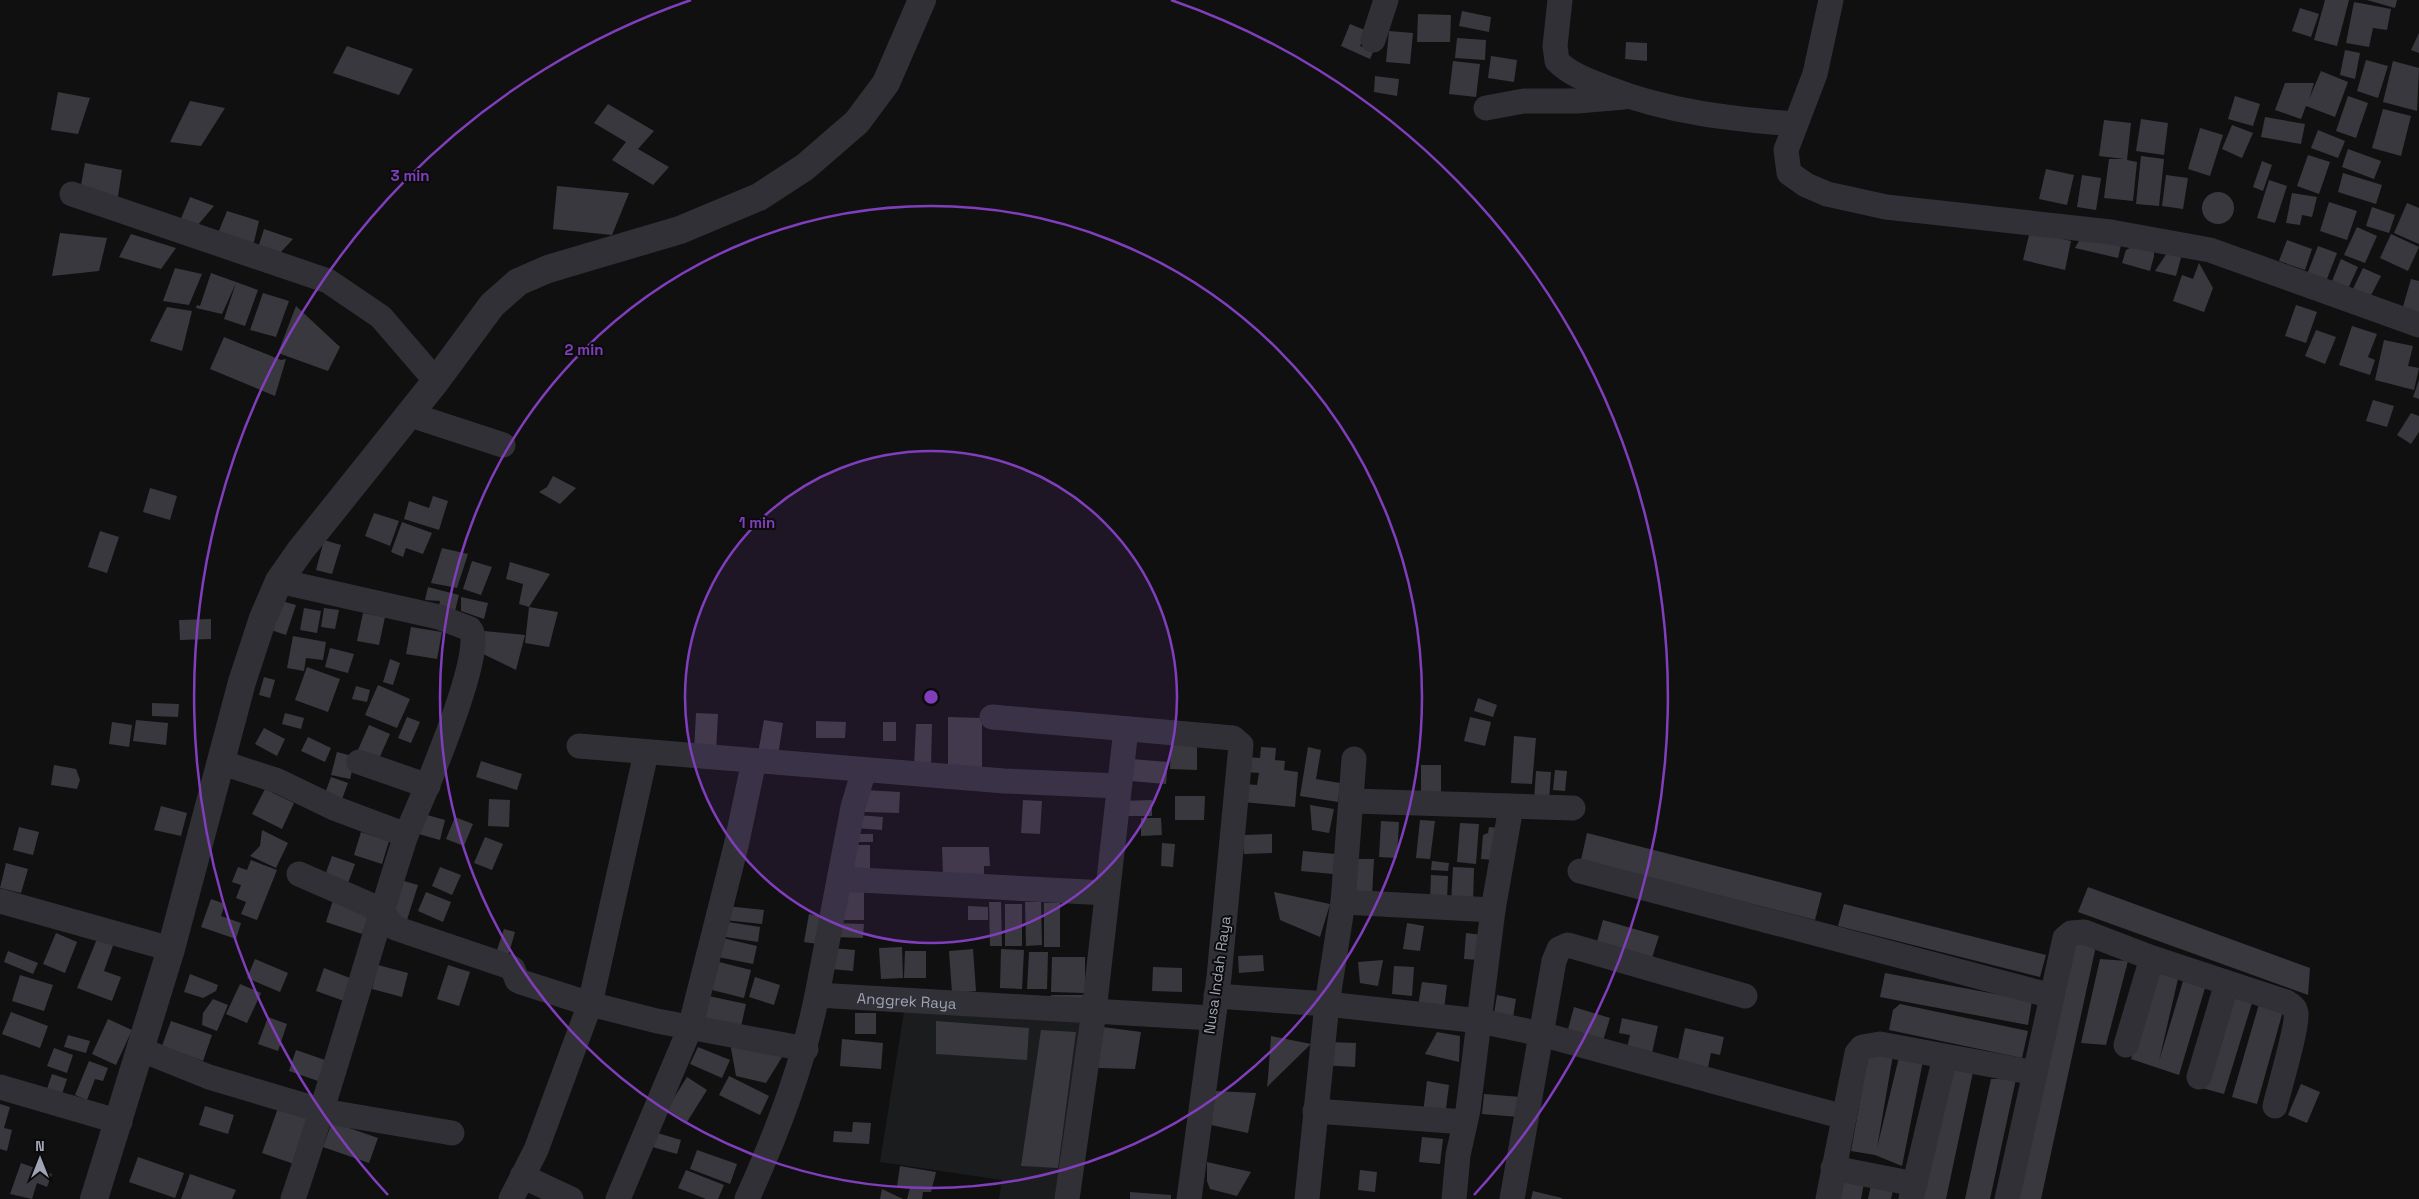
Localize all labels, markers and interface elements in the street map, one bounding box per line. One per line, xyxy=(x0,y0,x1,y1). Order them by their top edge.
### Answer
text: 3 min xyxy=(391,166,429,185)
text: 2 min xyxy=(565,340,603,359)
text: 1 min xyxy=(739,513,775,532)
centre of rings xyxy=(922,688,940,706)
street label: Nusa Indah Raya xyxy=(1199,914,1235,1035)
street label: Anggrek Raya xyxy=(856,988,957,1013)
north arrow xyxy=(15,1134,65,1184)
text: N xyxy=(35,1137,45,1155)

